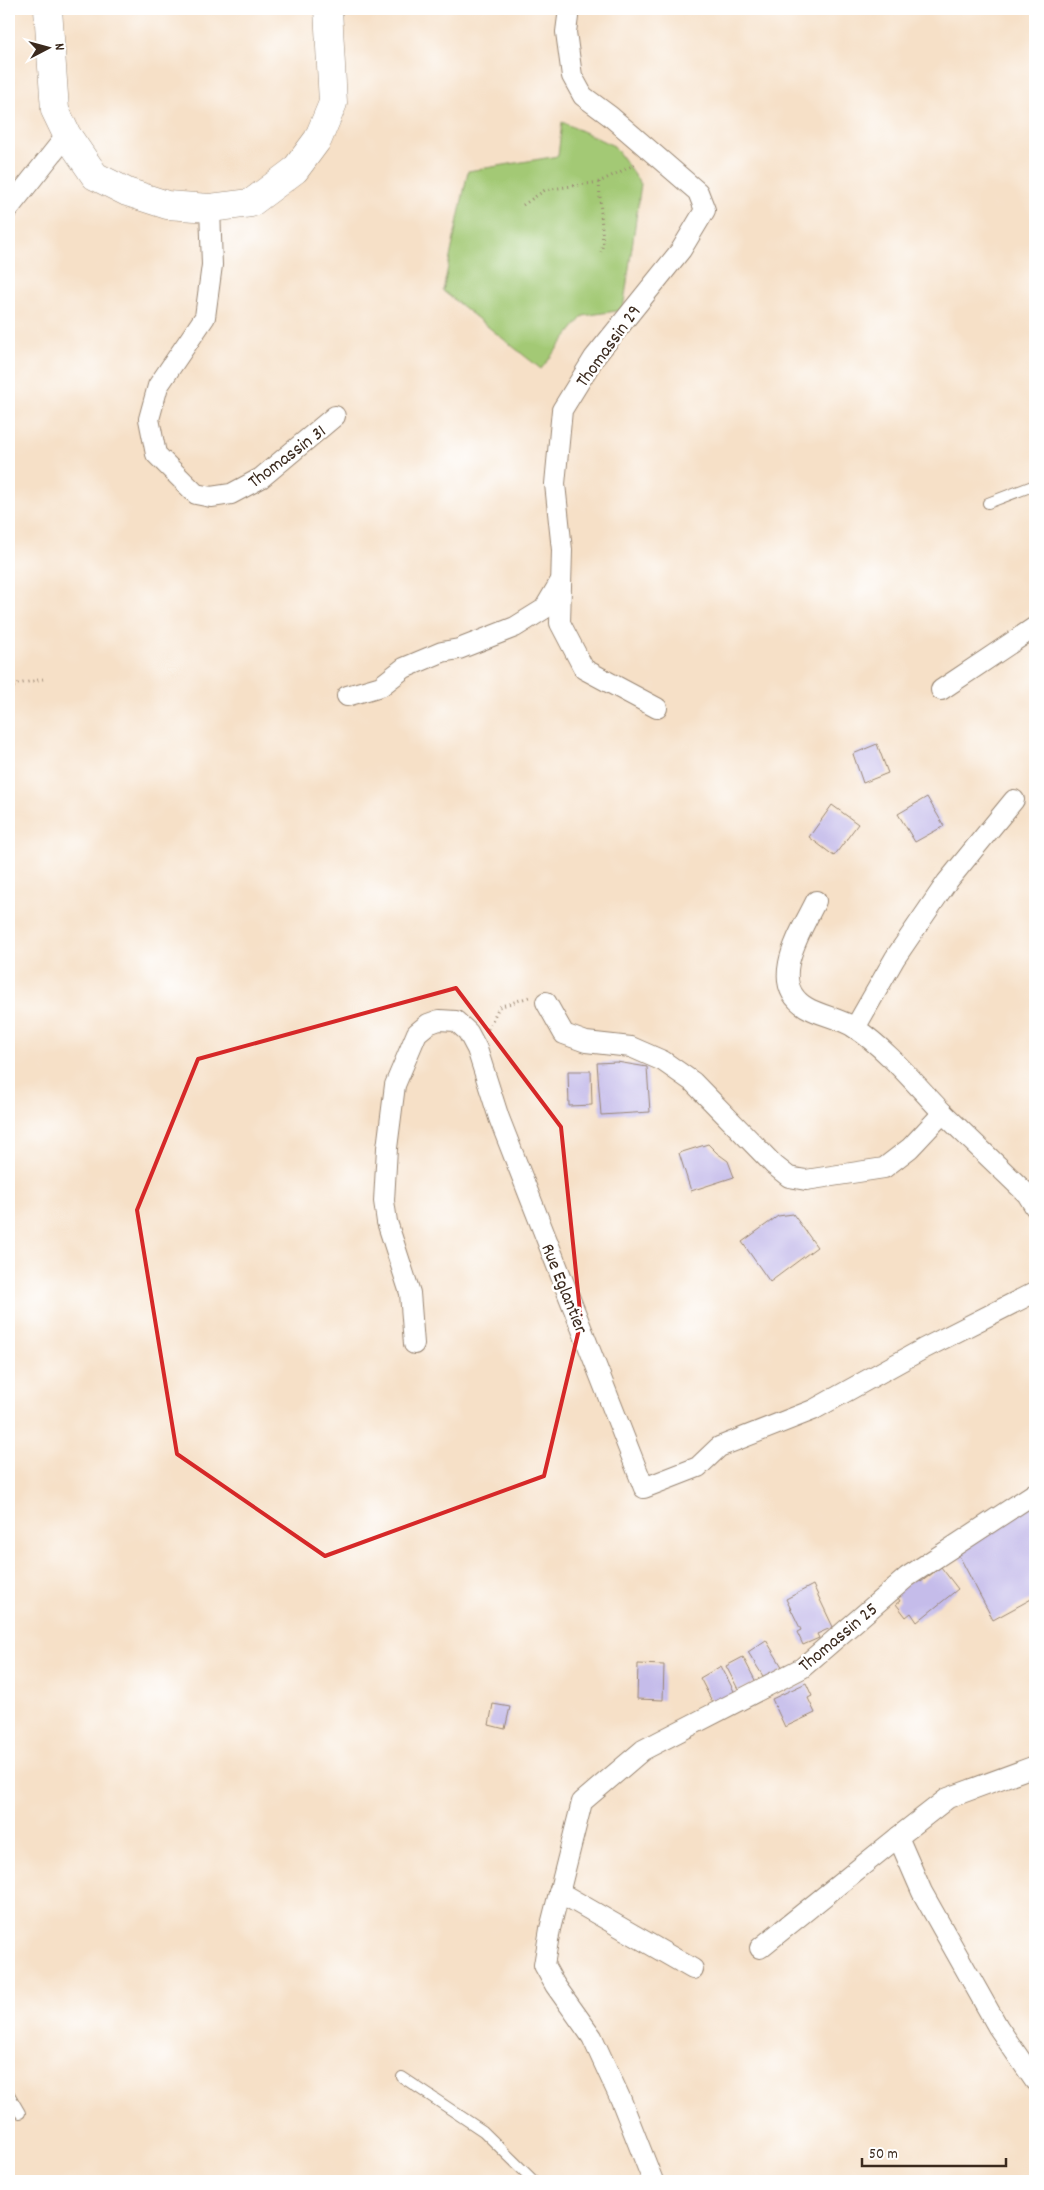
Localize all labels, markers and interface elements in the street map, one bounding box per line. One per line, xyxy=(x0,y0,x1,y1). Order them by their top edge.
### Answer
north arrow xyxy=(22,22,72,72)
text: N xyxy=(49,42,69,51)
street label: Thomassin 29 xyxy=(571,300,649,394)
street label: Thomassin 31 xyxy=(243,419,333,496)
street label: Rue Eglantier xyxy=(532,1240,593,1339)
street label: Thomassin 25 xyxy=(794,1597,885,1680)
scale bar xyxy=(862,2135,1005,2167)
text: 50 m xyxy=(869,2144,898,2166)

